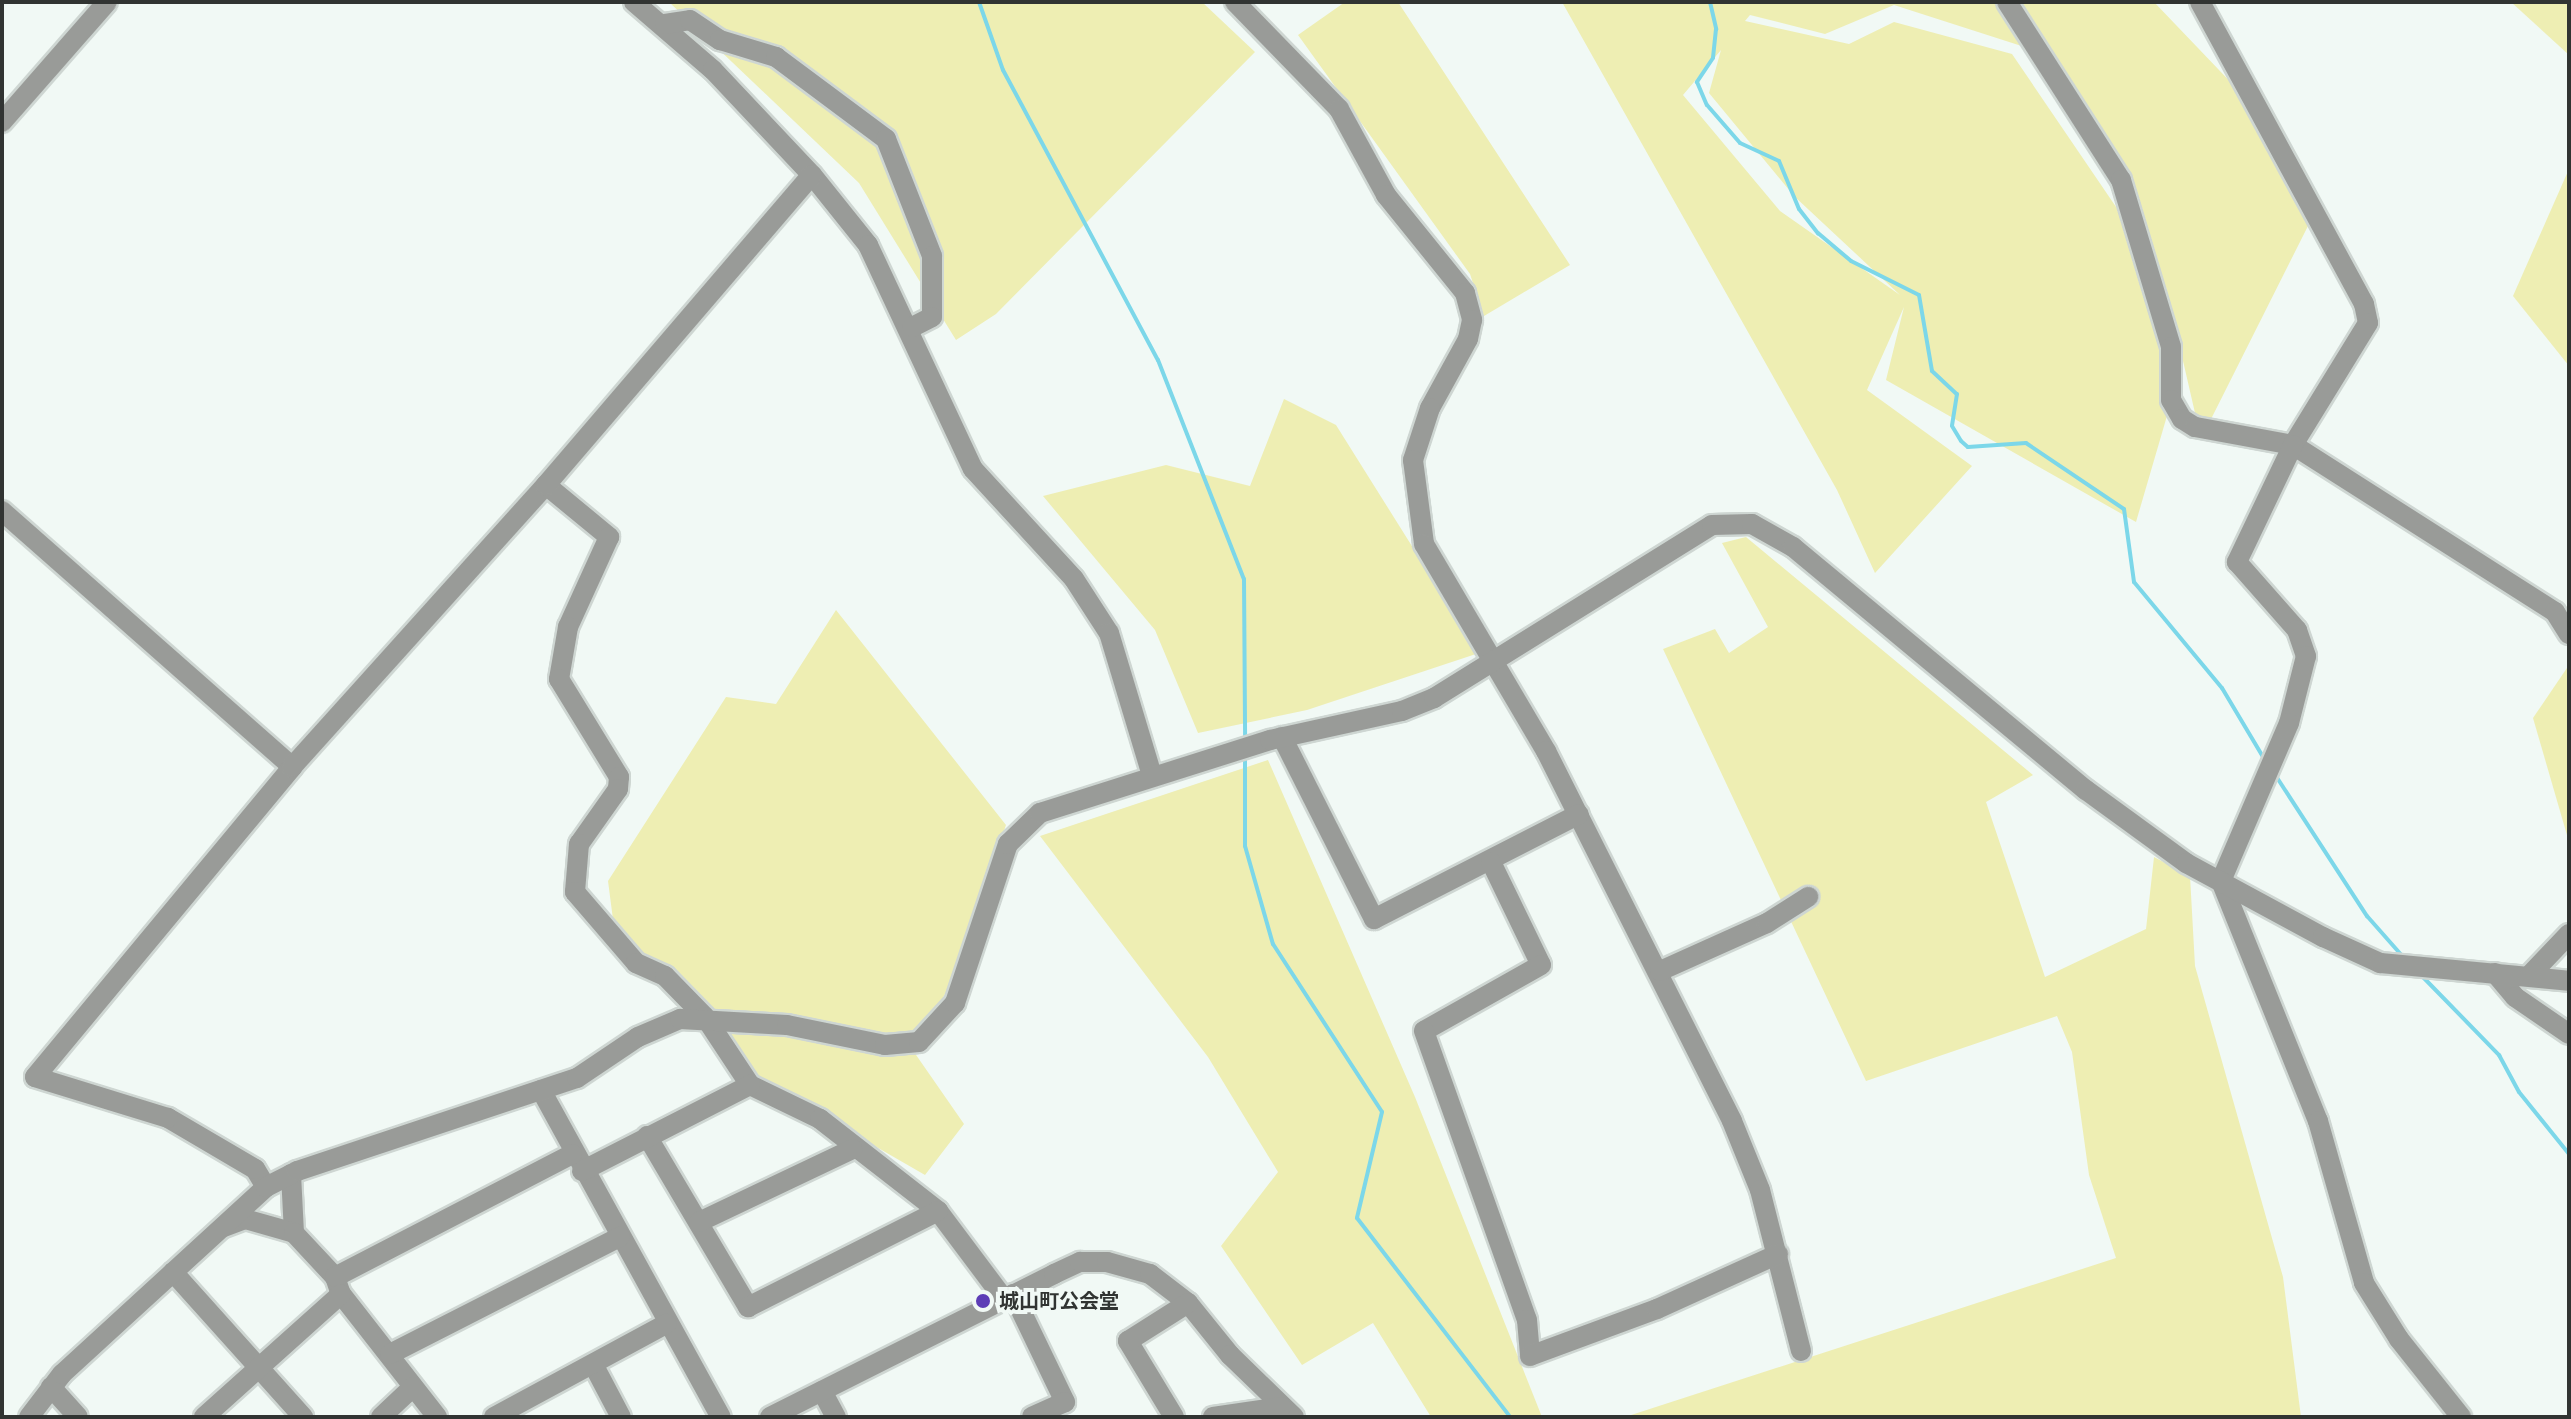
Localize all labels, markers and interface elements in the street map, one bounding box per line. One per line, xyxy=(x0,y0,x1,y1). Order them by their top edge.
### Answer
place label: 城山町公会堂 xyxy=(999,1289,1119,1313)
marker: 城山町公会堂 xyxy=(974,1292,992,1310)

